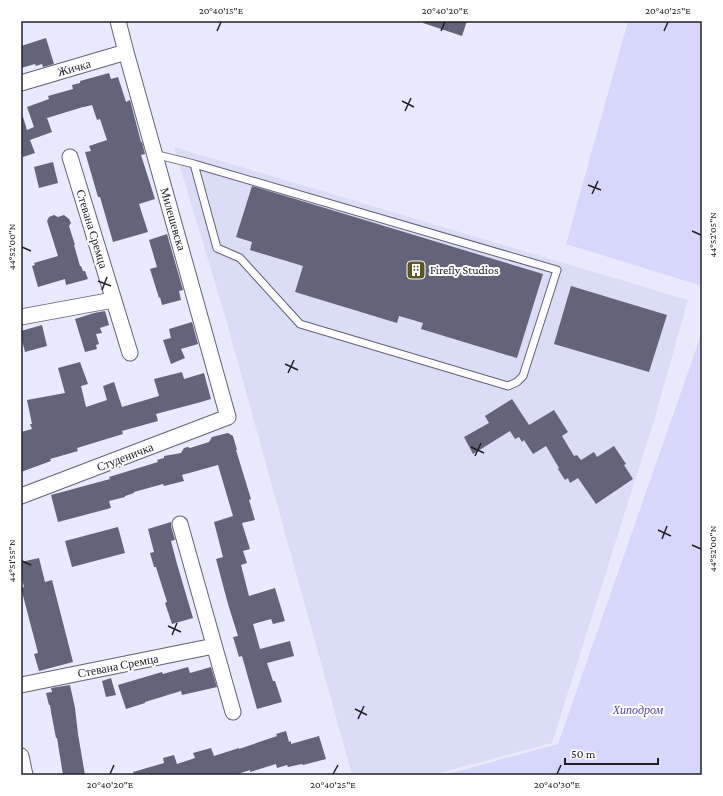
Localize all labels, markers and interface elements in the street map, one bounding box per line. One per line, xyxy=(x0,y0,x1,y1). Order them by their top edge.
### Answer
text: 20°40'15"E xyxy=(199,5,244,16)
text: 20°40'20"E xyxy=(422,5,469,16)
text: 20°40'25"E xyxy=(645,5,691,16)
street label: Жичка xyxy=(56,56,93,79)
street label: Милешевска xyxy=(157,186,189,253)
street label: Стевана Сремца xyxy=(73,188,111,271)
text: 44°52'05"N xyxy=(707,212,718,258)
text: 44°52'00"N xyxy=(6,223,17,270)
building icon: Firefly Studios xyxy=(405,259,427,281)
place label: Firefly Studios xyxy=(430,263,499,277)
street label: Студеничка xyxy=(95,440,156,474)
text: 44°52'00"N xyxy=(707,525,718,572)
text: 44°51'55"N xyxy=(6,539,17,583)
street label: Стевана Сремца xyxy=(76,651,160,681)
park label: Хиподром xyxy=(612,703,664,717)
scale bar xyxy=(565,740,658,766)
text: 50 m xyxy=(571,747,596,761)
text: 20°40'20"E xyxy=(87,779,134,790)
text: 20°40'25"E xyxy=(310,779,356,790)
text: 20°40'30"E xyxy=(534,779,581,790)

